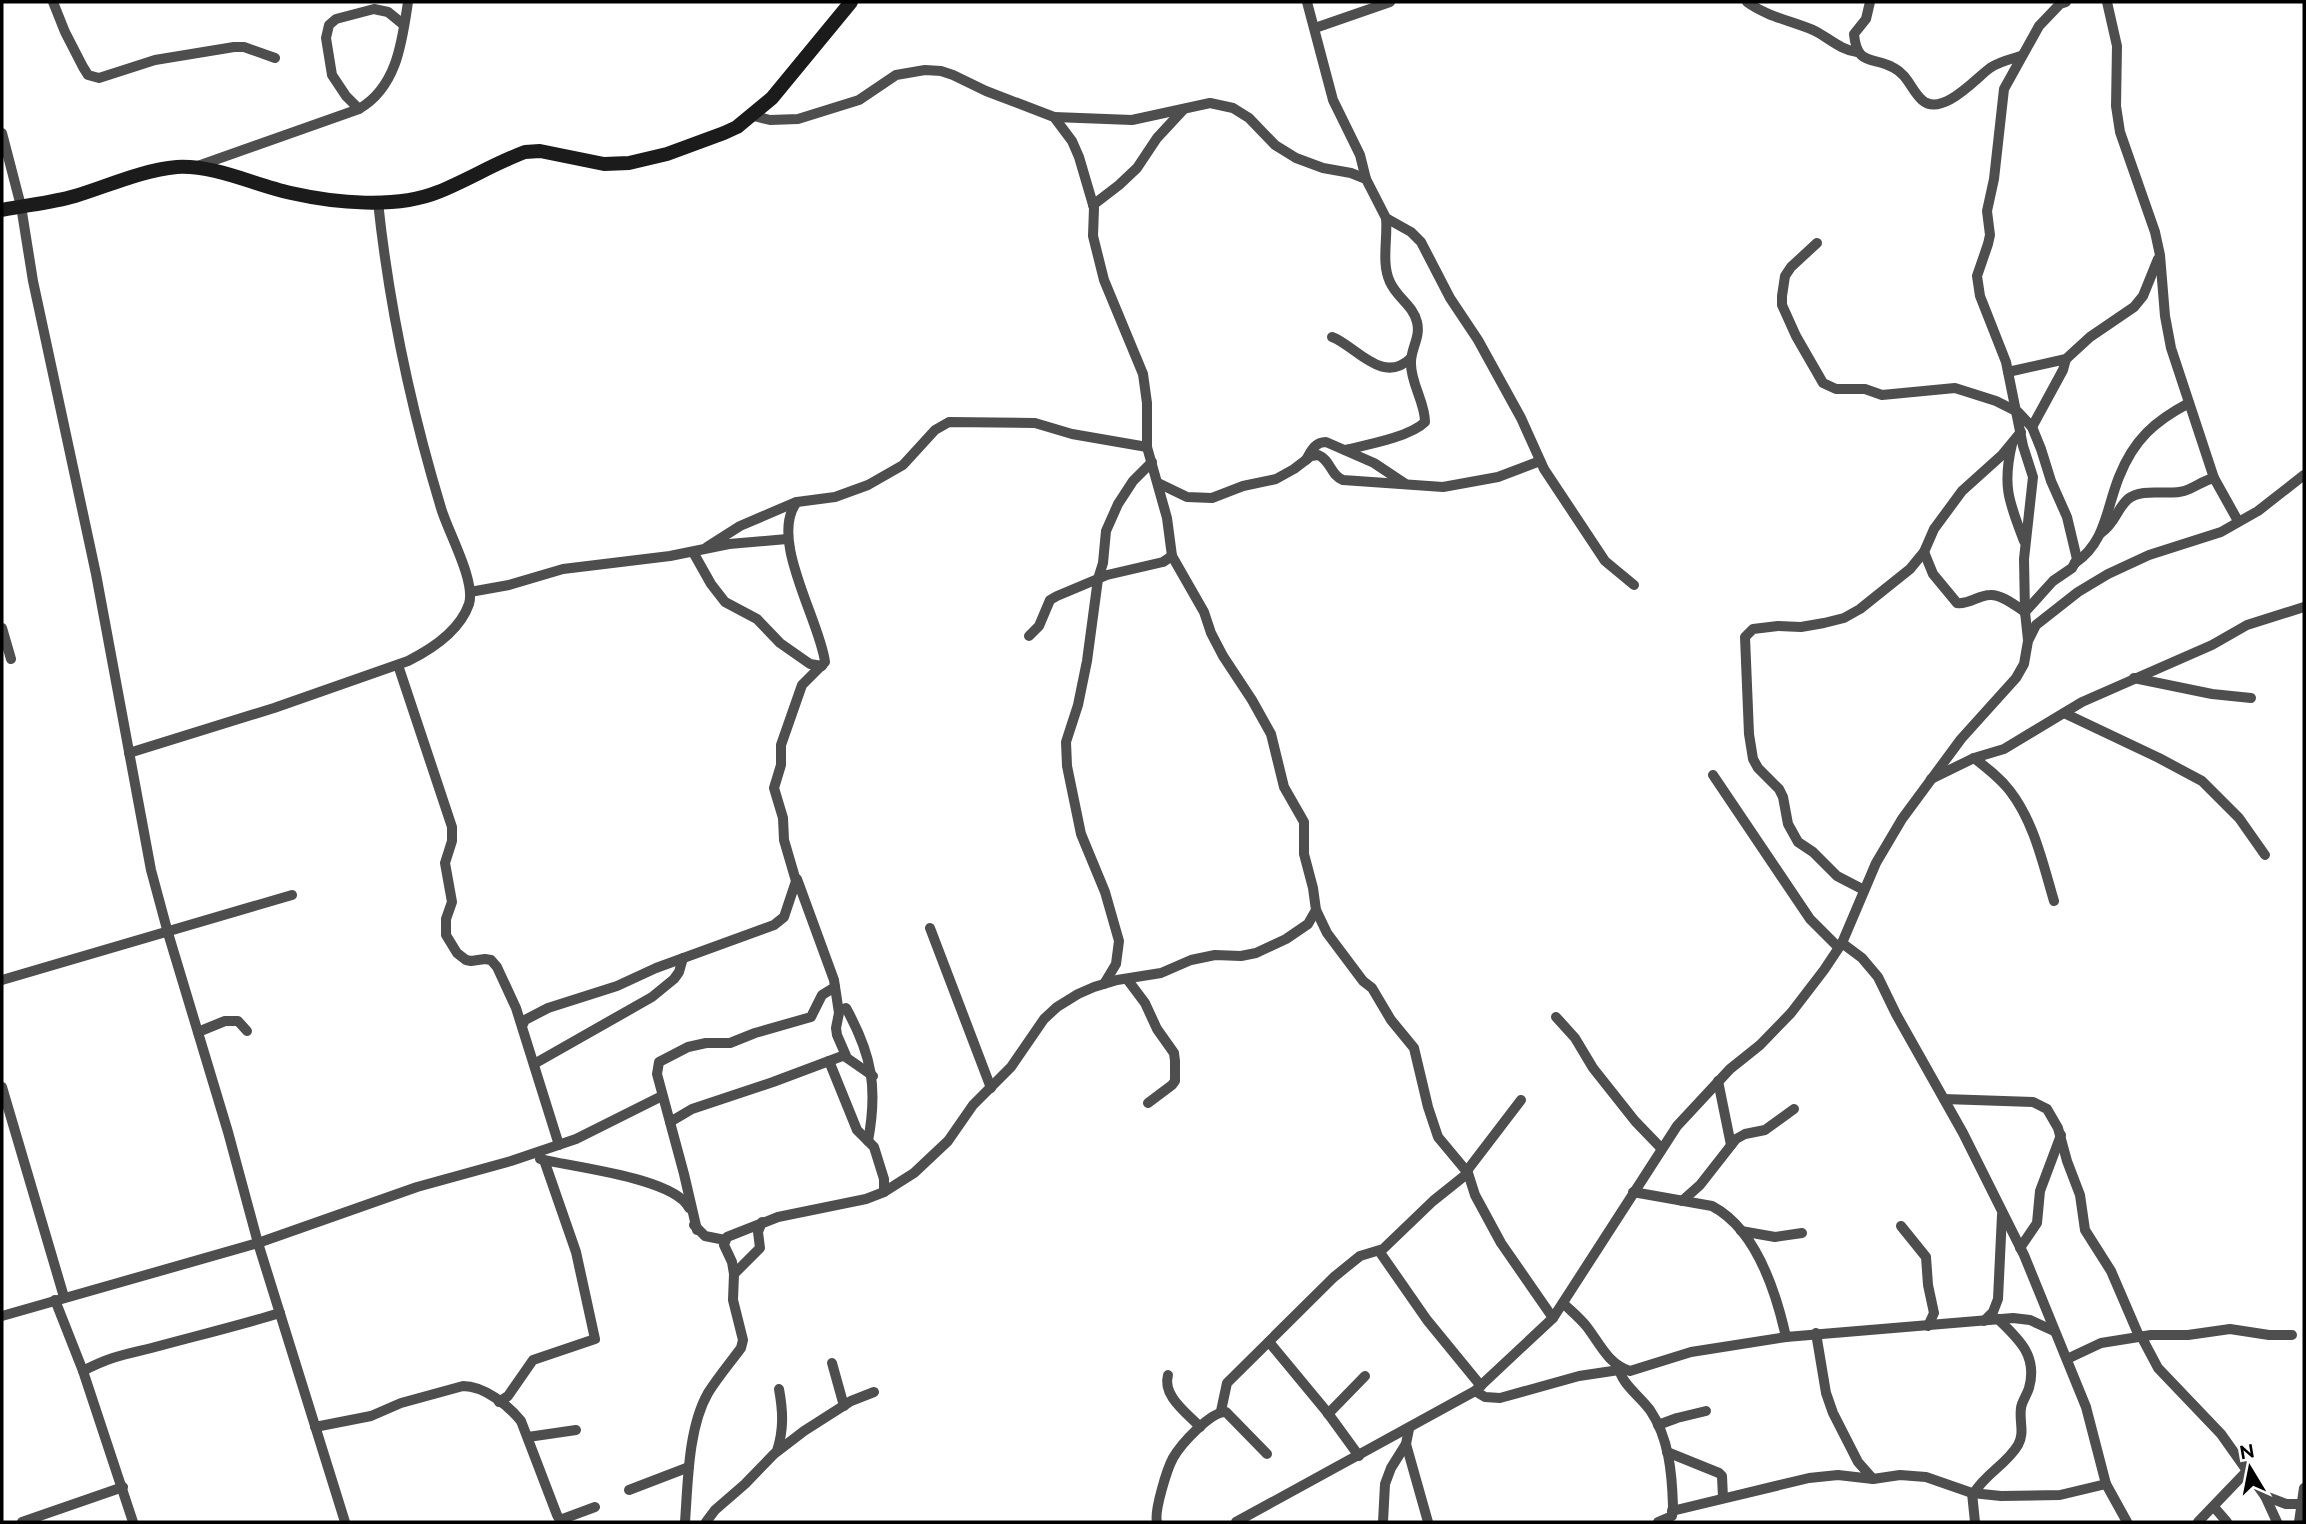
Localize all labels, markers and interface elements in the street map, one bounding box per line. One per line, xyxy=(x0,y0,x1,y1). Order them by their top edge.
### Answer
north arrow xyxy=(2215,1433,2285,1503)
text: N xyxy=(2238,1439,2256,1463)

